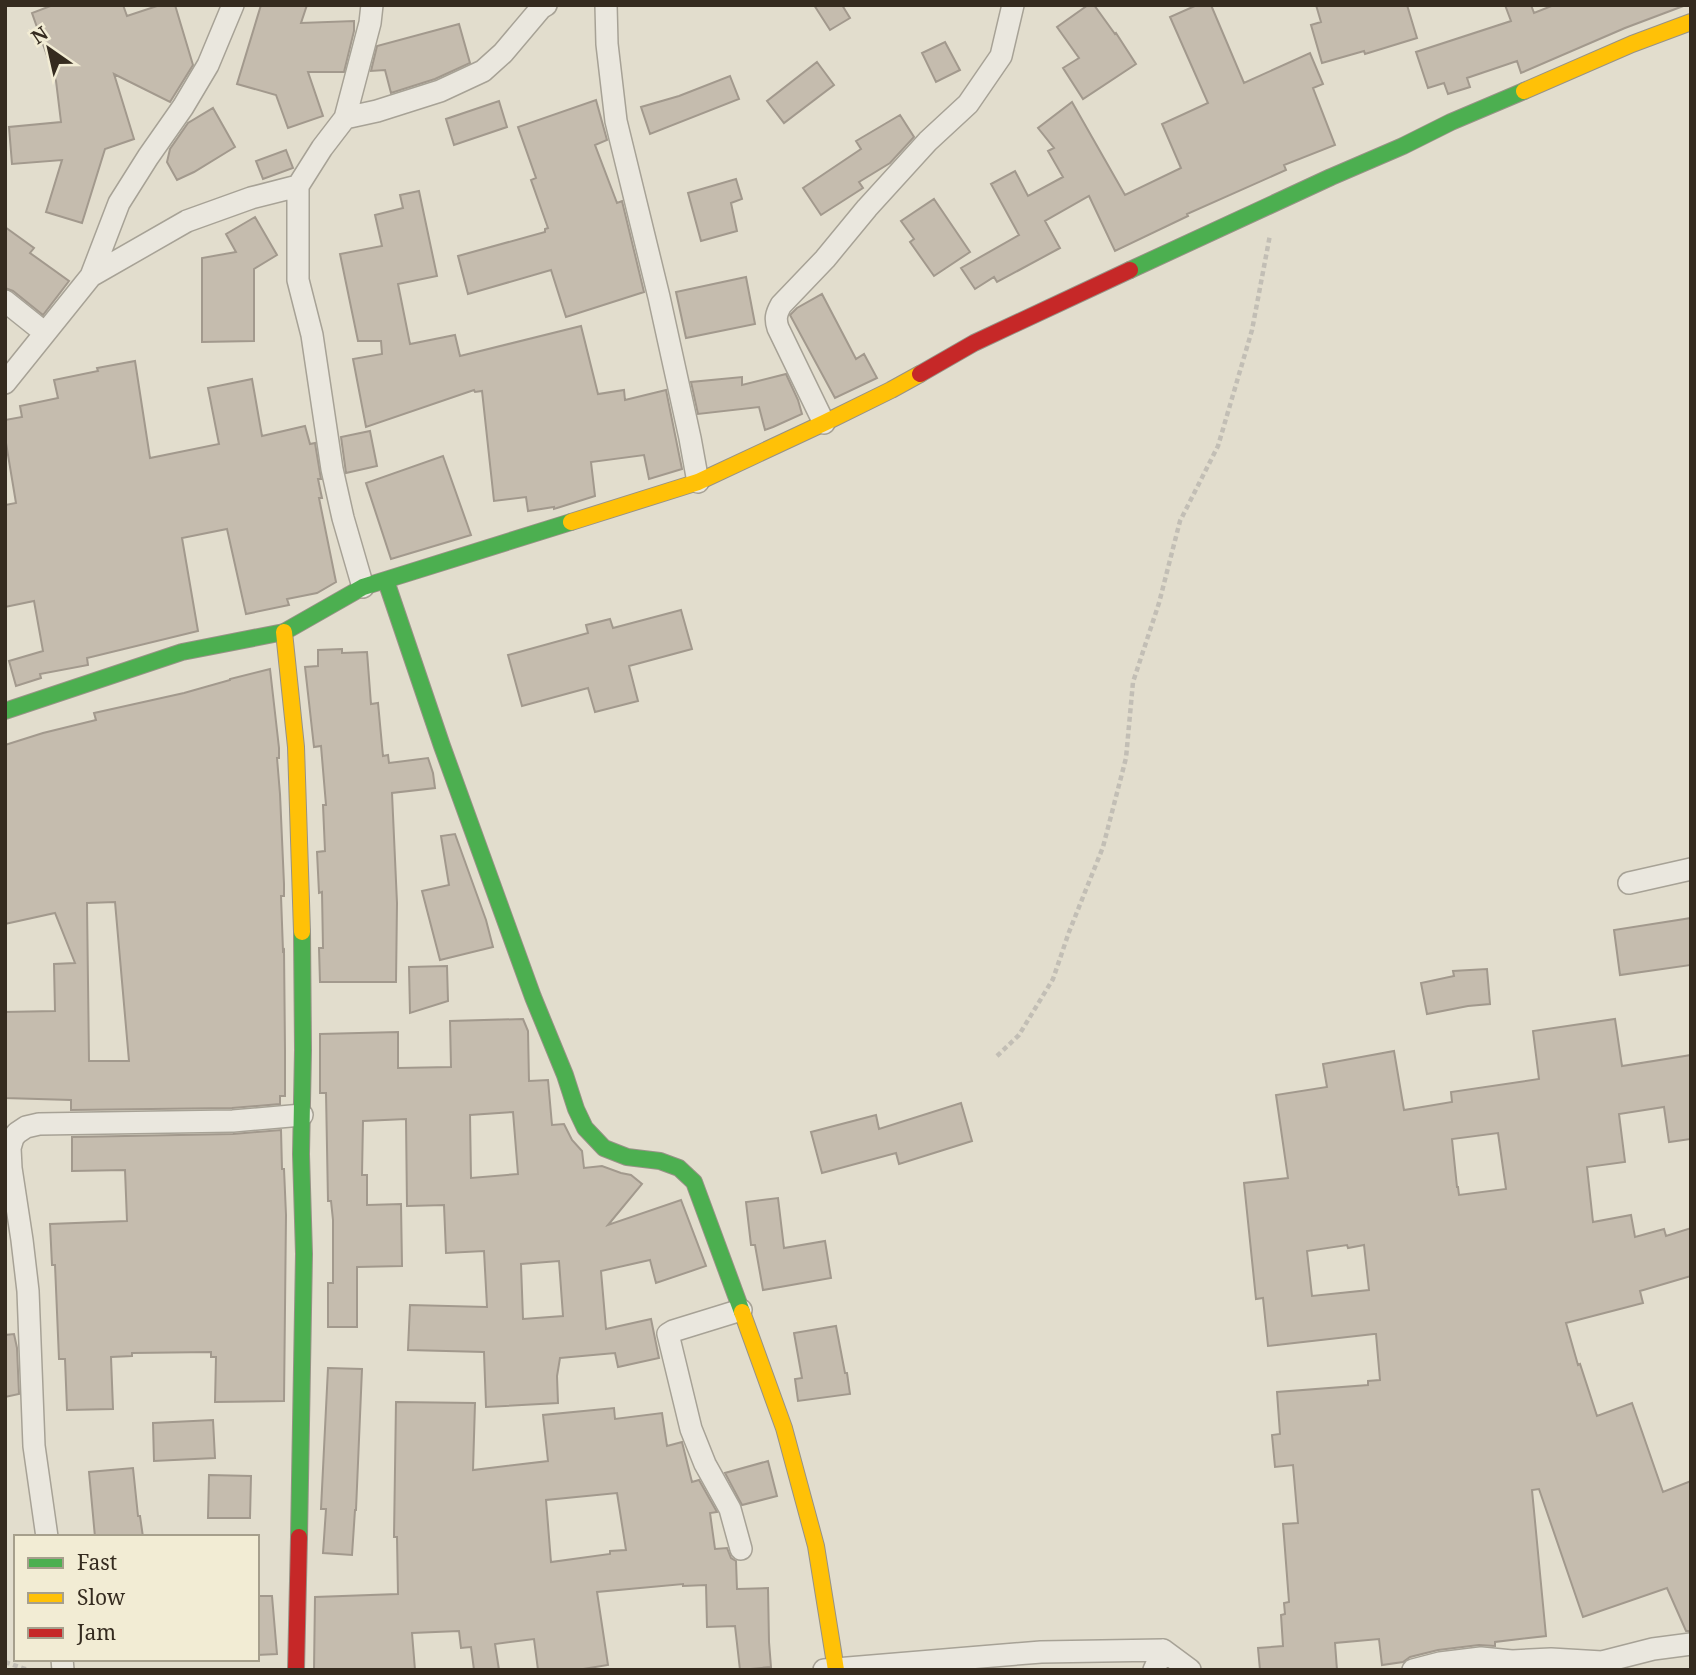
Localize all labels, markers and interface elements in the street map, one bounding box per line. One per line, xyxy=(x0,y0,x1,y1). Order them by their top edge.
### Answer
north arrow xyxy=(14,14,84,84)
text: N xyxy=(26,20,53,50)
legend xyxy=(14,1535,259,1661)
text: Fast xyxy=(77,1548,117,1576)
text: Slow xyxy=(77,1583,126,1611)
text: Jam xyxy=(76,1618,116,1646)

